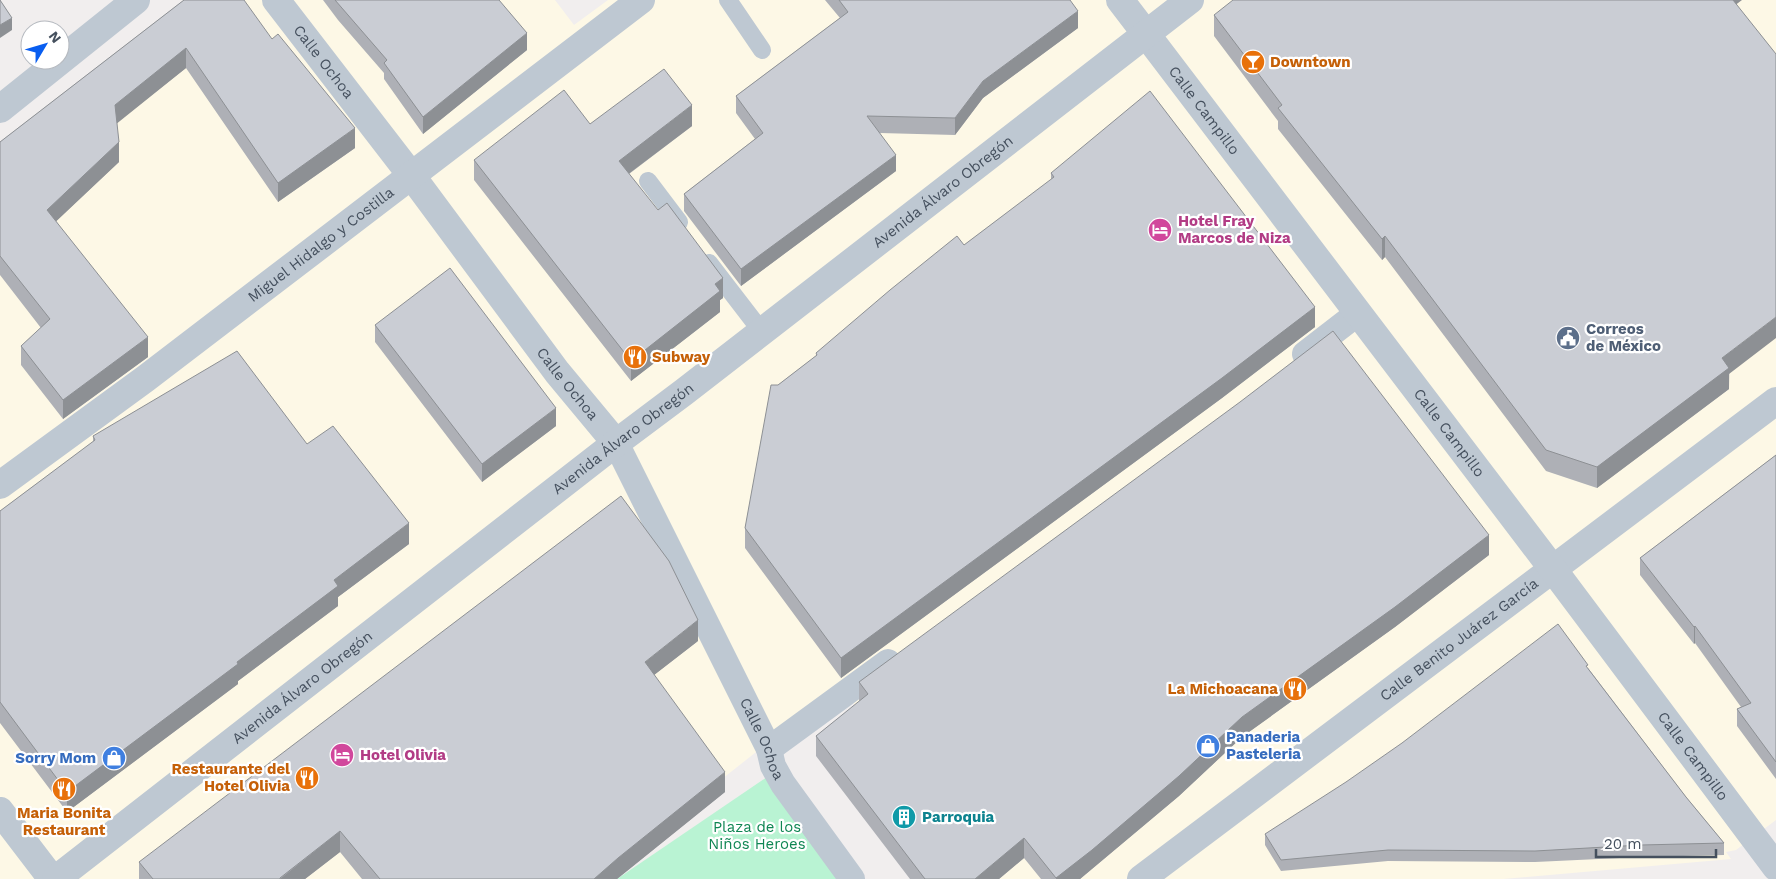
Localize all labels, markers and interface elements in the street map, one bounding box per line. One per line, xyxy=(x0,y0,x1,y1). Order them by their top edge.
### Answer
north arrow xyxy=(20,20,70,70)
street label: Calle Ochoa xyxy=(290,21,358,103)
text: N xyxy=(46,28,65,46)
bar icon: Downtown xyxy=(1240,49,1266,75)
place label: Downtown xyxy=(1270,53,1350,71)
street label: Calle Campillo xyxy=(1165,63,1243,158)
street label: Avenida Álvaro Obregón xyxy=(869,131,1017,252)
street label: Miguel Hidalgo y Costilla xyxy=(244,183,398,306)
place label: Hotel Fray Marcos de Niza xyxy=(1178,212,1291,247)
hotel icon: Hotel Fray Marcos de Niza xyxy=(1147,217,1173,243)
place label: Correos de México xyxy=(1586,320,1661,355)
public building icon: Correos de México xyxy=(1555,325,1581,351)
street label: Calle Ochoa xyxy=(533,344,603,424)
restaurant icon: Subway xyxy=(622,344,648,370)
place label: Subway xyxy=(652,348,711,366)
street label: Avenida Álvaro Obregón xyxy=(549,379,697,498)
street label: Calle Campillo xyxy=(1410,385,1489,481)
street label: Calle Benito Juárez García xyxy=(1376,574,1542,705)
street label: Avenida Álvaro Obregón xyxy=(228,627,376,748)
restaurant icon: La Michoacana xyxy=(1282,676,1308,702)
place label: La Michoacana xyxy=(1168,680,1278,698)
street label: Calle Ochoa xyxy=(736,695,788,784)
street label: Calle Campillo xyxy=(1654,708,1732,804)
place label: Panaderia Pasteleria xyxy=(1226,728,1301,763)
shop icon: Panaderia Pasteleria xyxy=(1195,733,1221,759)
hotel icon: Hotel Olivia xyxy=(329,742,355,768)
shop icon: Sorry Mom xyxy=(101,745,127,771)
place label: Hotel Olivia xyxy=(360,746,446,764)
place label: Sorry Mom xyxy=(15,749,96,767)
place label: Restaurante del Hotel Olivia xyxy=(172,760,290,795)
restaurant icon: Restaurante del Hotel Olivia xyxy=(294,765,320,791)
restaurant icon: Maria Bonita Restaurant xyxy=(51,776,77,802)
place label: Maria Bonita Restaurant xyxy=(17,804,111,839)
building icon: Parroquia xyxy=(891,804,917,830)
place label: Parroquia xyxy=(922,808,995,826)
park label: Plaza de los Niños Heroes xyxy=(708,818,806,853)
scale bar xyxy=(1596,826,1716,858)
text: 20 m xyxy=(1604,835,1642,853)

